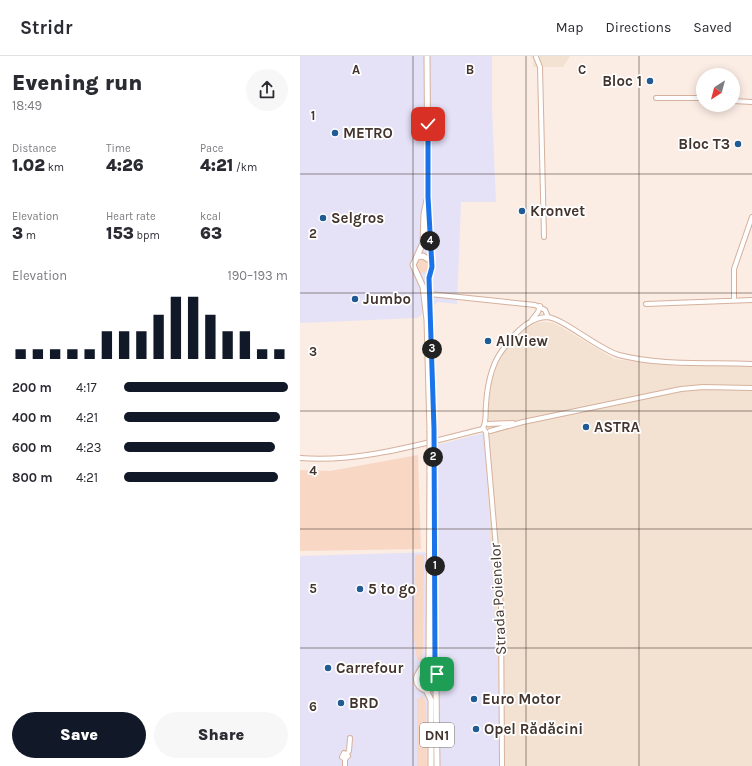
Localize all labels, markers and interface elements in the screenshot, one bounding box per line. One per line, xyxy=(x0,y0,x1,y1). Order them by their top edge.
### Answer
text: Stridr xyxy=(20,17,72,39)
text: Map xyxy=(556,19,584,36)
text: Directions xyxy=(606,19,671,36)
text: Saved xyxy=(693,19,732,36)
text: A xyxy=(352,62,360,77)
text: B xyxy=(466,62,474,77)
text: C xyxy=(578,62,586,77)
north arrow xyxy=(696,68,740,112)
map controls xyxy=(696,68,740,112)
button: share xyxy=(246,69,288,111)
text: Evening run xyxy=(12,70,142,96)
place label: Bloc 1 xyxy=(602,72,642,90)
marker: Bloc 1 xyxy=(645,76,655,86)
text: 18:49 xyxy=(12,98,42,113)
pin xyxy=(411,107,445,141)
text: 1 xyxy=(311,108,315,123)
icon: check xyxy=(417,113,439,135)
place label: METRO xyxy=(343,124,393,142)
marker: METRO xyxy=(330,128,340,138)
place label: Bloc T3 xyxy=(678,135,730,153)
marker: Bloc T3 xyxy=(733,139,743,149)
text: Distance xyxy=(12,142,56,155)
text: Time xyxy=(106,142,131,155)
text: Pace xyxy=(200,142,223,155)
text: 1.02 xyxy=(12,155,45,175)
text: 4:26 xyxy=(106,155,144,175)
text: 4:21 xyxy=(200,155,233,175)
text: km xyxy=(45,161,64,174)
text: /km xyxy=(233,161,257,174)
place label: Kronvet xyxy=(530,202,585,220)
marker: Kronvet xyxy=(517,206,527,216)
place label: Selgros xyxy=(331,209,384,227)
text: Elevation xyxy=(12,210,59,223)
text: Heart rate xyxy=(106,210,156,223)
text: kcal xyxy=(200,210,221,223)
marker: Selgros xyxy=(318,213,328,223)
text: 3 xyxy=(12,223,23,243)
text: 153 xyxy=(106,223,134,243)
text: 63 xyxy=(200,223,222,243)
text: 2 xyxy=(309,226,317,241)
text: m xyxy=(23,229,36,242)
text: bpm xyxy=(134,229,160,242)
pin: 4 xyxy=(420,231,440,251)
text: 4 xyxy=(427,234,433,247)
text: Elevation xyxy=(12,268,67,283)
text: 190–193 m xyxy=(228,268,288,283)
place label: Jumbo xyxy=(363,290,411,308)
marker: Jumbo xyxy=(350,294,360,304)
place label: AllView xyxy=(496,332,548,350)
marker: AllView xyxy=(483,336,493,346)
pin: 3 xyxy=(422,339,442,359)
text: 3 xyxy=(429,342,435,355)
text: 3 xyxy=(309,344,317,359)
text: 200 m xyxy=(12,380,52,395)
text: 4:17 xyxy=(76,380,97,395)
text: 400 m xyxy=(12,410,52,425)
text: 4:21 xyxy=(76,410,98,425)
place label: ASTRA xyxy=(594,418,641,436)
marker: ASTRA xyxy=(581,422,591,432)
text: 600 m xyxy=(12,440,52,455)
text: 4:23 xyxy=(76,440,101,455)
pin: 2 xyxy=(423,447,443,467)
text: 2 xyxy=(430,450,436,463)
text: 4 xyxy=(309,463,317,478)
text: 800 m xyxy=(12,470,52,485)
text: 4:21 xyxy=(76,470,98,485)
street label: Strada Poienelor xyxy=(486,542,510,656)
pin: 1 xyxy=(425,556,445,576)
text: 1 xyxy=(433,559,437,572)
place label: 5 to go xyxy=(368,580,416,598)
text: 5 xyxy=(309,581,317,596)
marker: 5 to go xyxy=(355,584,365,594)
pin xyxy=(420,657,454,691)
place label: Carrefour xyxy=(336,659,403,677)
marker: Carrefour xyxy=(323,663,333,673)
icon: arrive xyxy=(426,663,448,685)
place label: Euro Motor xyxy=(482,690,560,708)
place label: BRD xyxy=(349,694,379,712)
marker: Euro Motor xyxy=(469,694,479,704)
marker: BRD xyxy=(336,698,346,708)
text: 6 xyxy=(309,699,317,714)
button: Save xyxy=(12,712,146,758)
button: Share xyxy=(154,712,288,758)
place label: Opel Rădăcini xyxy=(484,720,583,738)
road number: DN1 xyxy=(420,723,454,747)
marker: Opel Rădăcini xyxy=(471,724,481,734)

